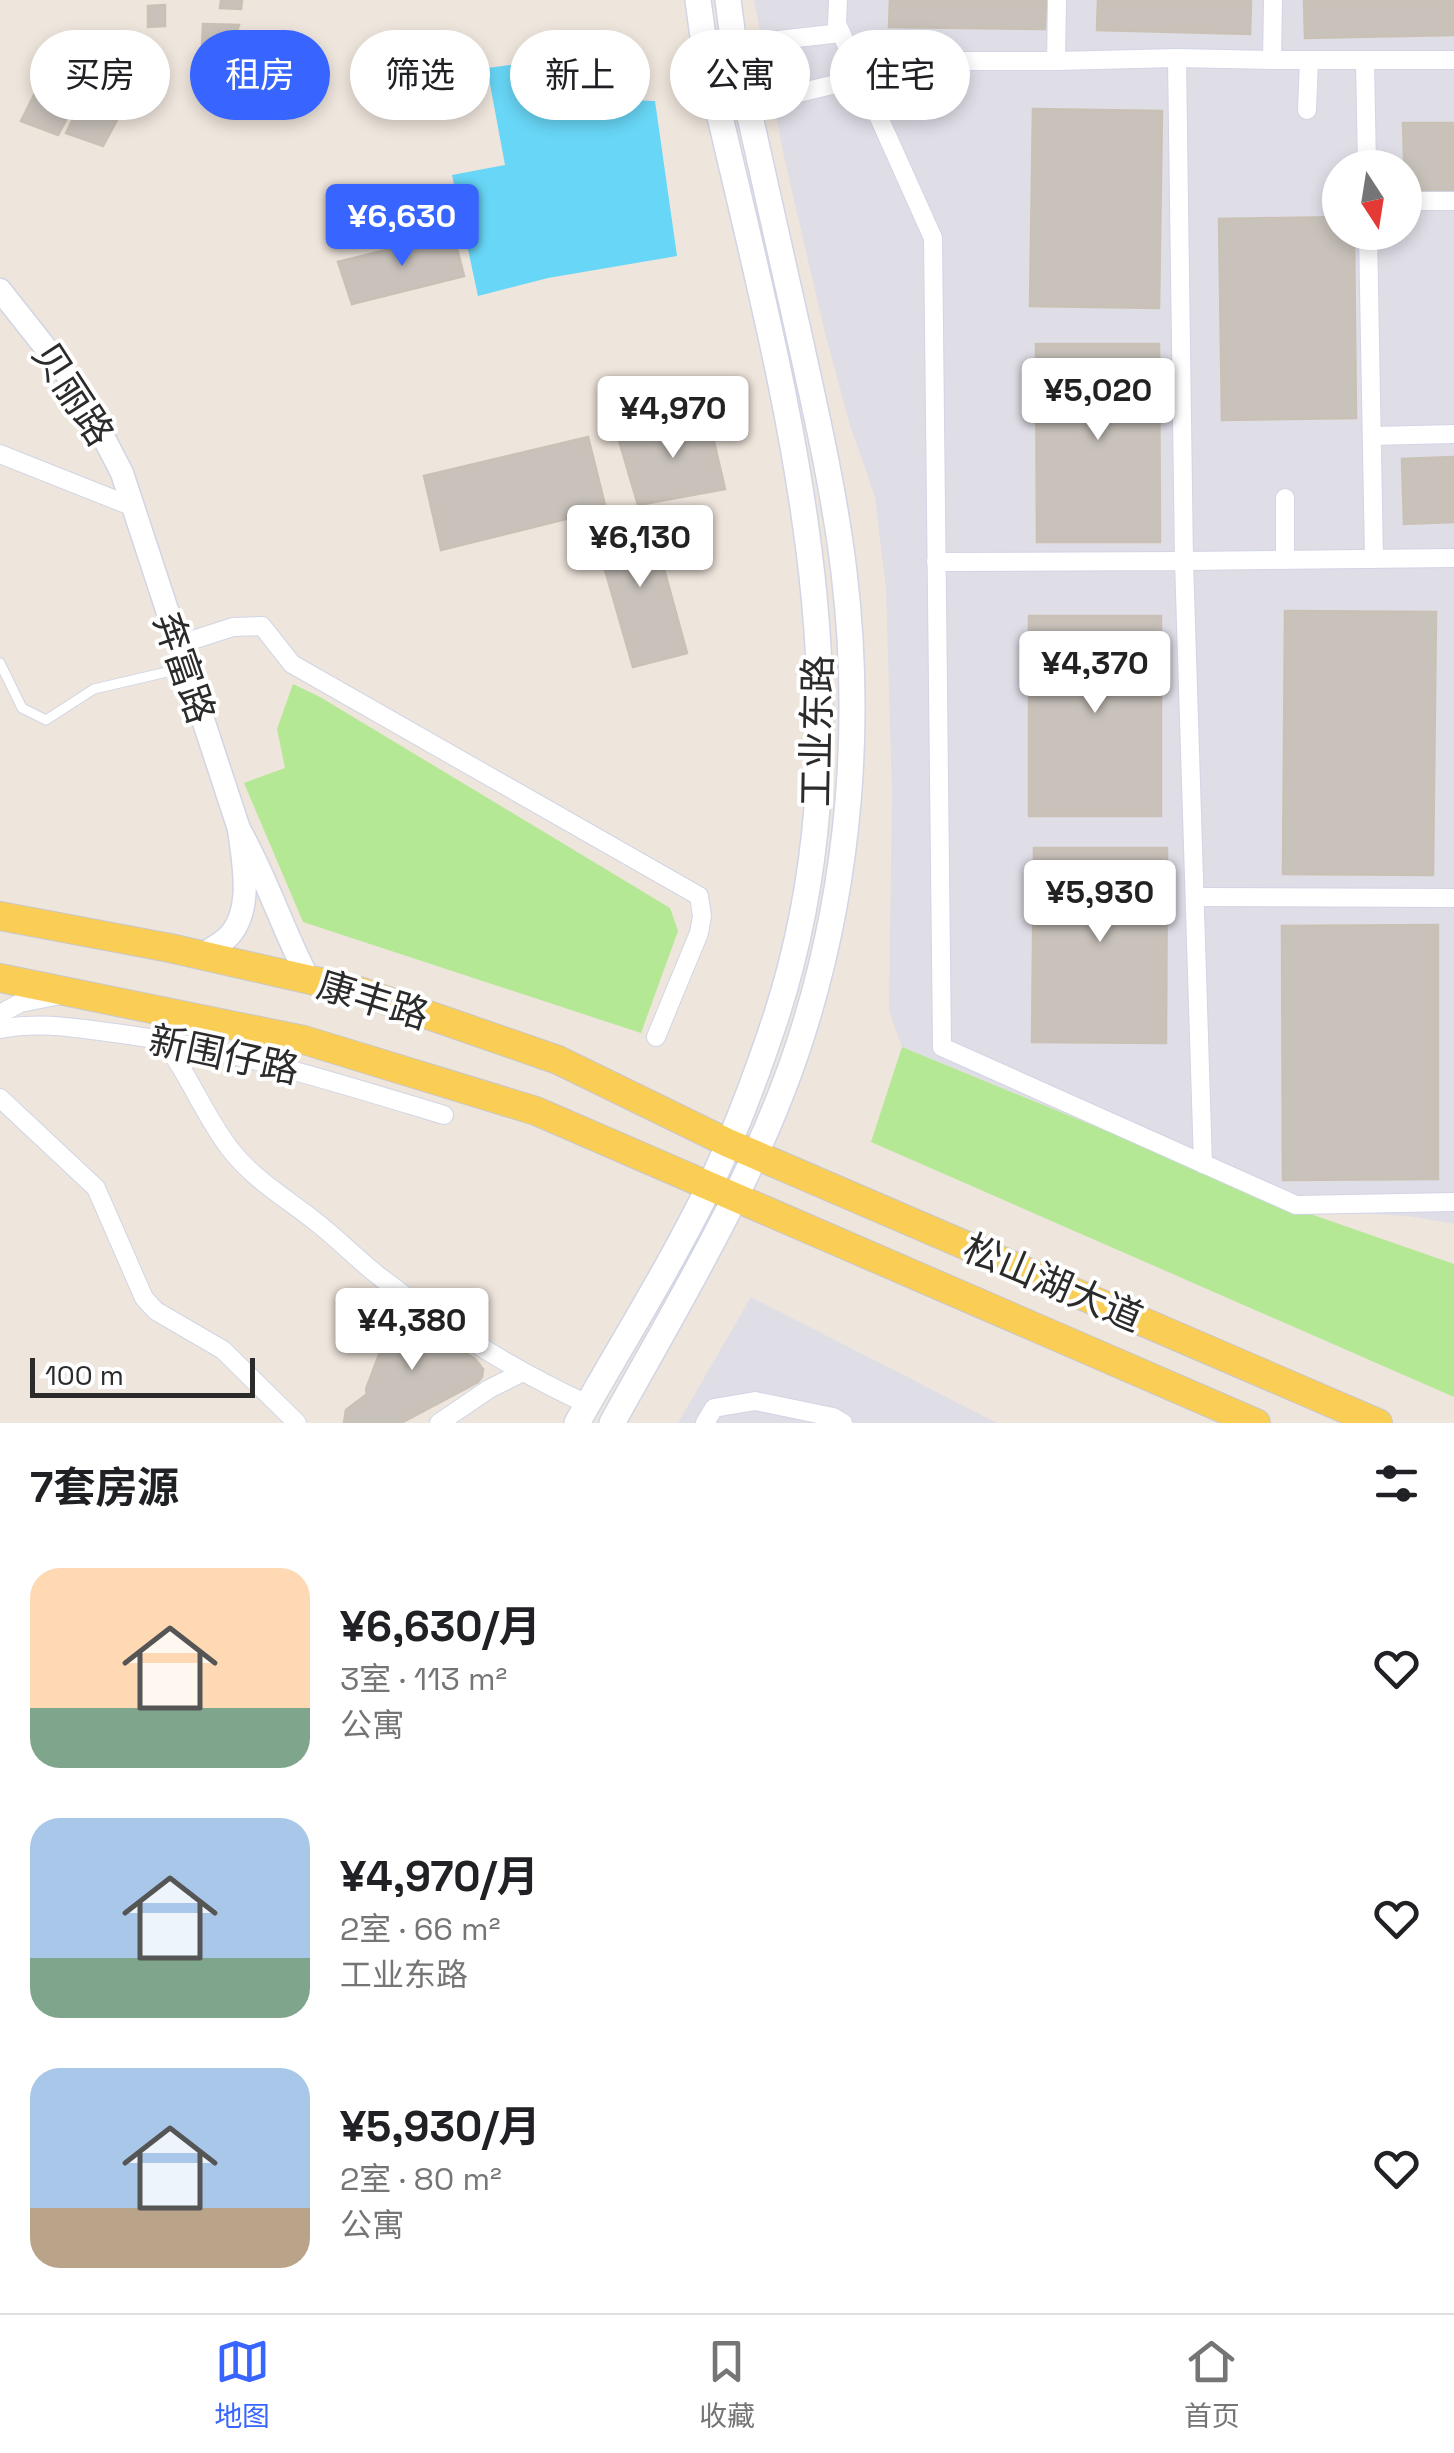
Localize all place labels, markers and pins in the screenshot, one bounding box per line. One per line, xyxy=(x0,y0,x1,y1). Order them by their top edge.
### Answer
pin: ¥6,630 xyxy=(321,184,483,269)
pin: ¥5,020 xyxy=(1017,358,1179,443)
pin: ¥4,970 xyxy=(592,376,754,461)
pin: ¥6,130 xyxy=(559,505,721,590)
pin: ¥4,370 xyxy=(1014,631,1176,716)
pin: ¥5,930 xyxy=(1019,860,1181,945)
pin: ¥4,380 xyxy=(331,1288,493,1373)

